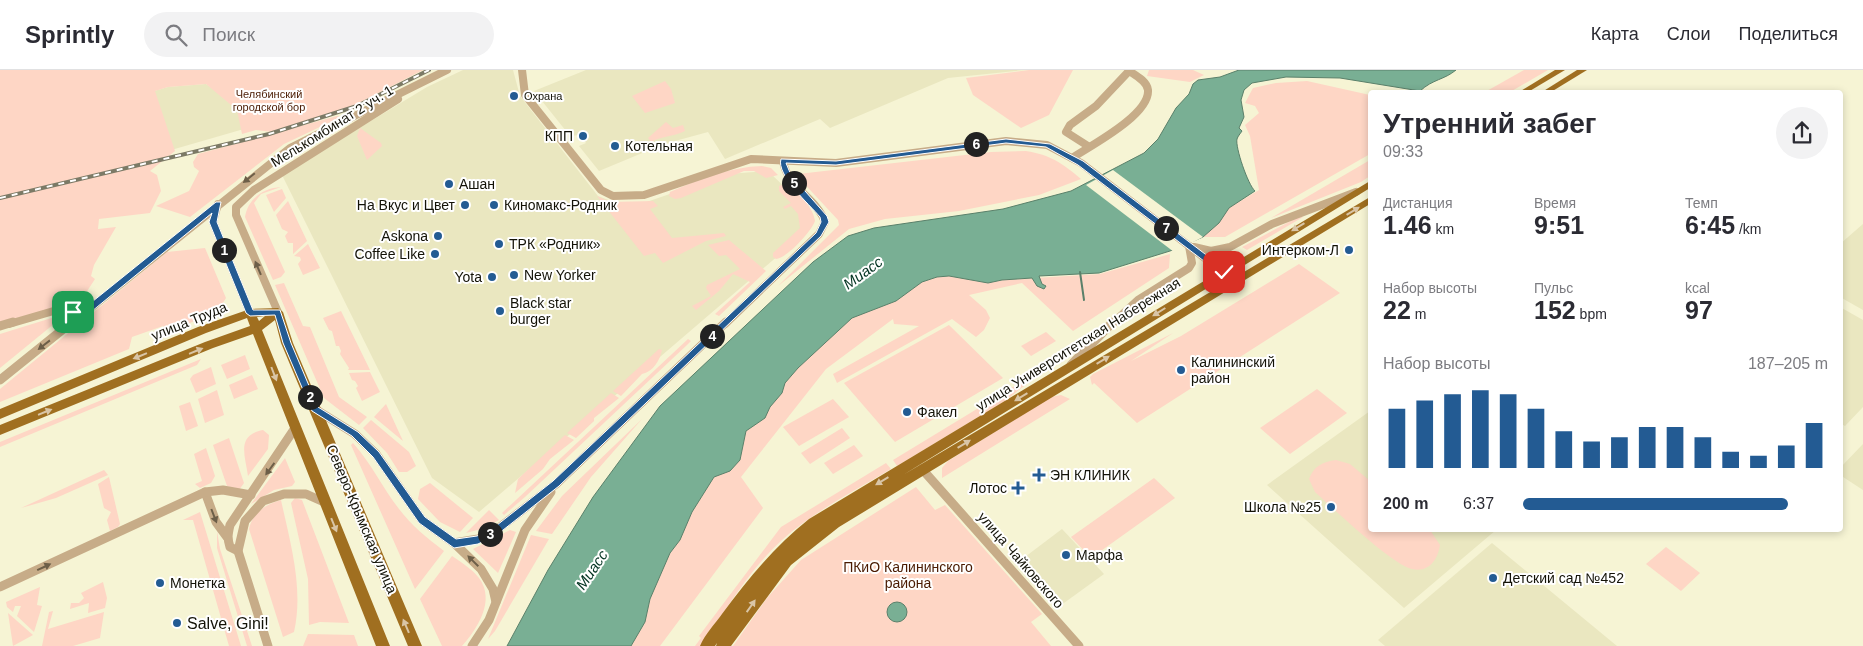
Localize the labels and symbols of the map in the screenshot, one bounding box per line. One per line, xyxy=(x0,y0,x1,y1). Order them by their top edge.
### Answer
street label: Мелькомбинат 2 уч. 1 xyxy=(268,82,396,170)
park label: Челябинский городской бор xyxy=(233,88,305,113)
marker: Охрана xyxy=(508,90,520,102)
place label: Охрана xyxy=(524,90,563,102)
place label: КПП xyxy=(545,128,573,144)
marker: КПП xyxy=(577,130,589,142)
pin: 6 xyxy=(964,132,988,156)
place label: Котельная xyxy=(625,138,693,154)
marker: Котельная xyxy=(609,140,621,152)
pin: 5 xyxy=(782,170,806,196)
one-way arrow xyxy=(243,173,256,184)
place label: Ашан xyxy=(459,176,495,192)
marker: Ашан xyxy=(443,178,455,190)
place label: На Вкус и Цвет xyxy=(357,197,456,213)
place label: Киномакс-Родник xyxy=(504,197,618,213)
marker: На Вкус и Цвет xyxy=(459,199,471,211)
marker: Киномакс-Родник xyxy=(488,199,500,211)
one-way arrow xyxy=(1346,206,1359,215)
pin: 7 xyxy=(1154,216,1178,240)
one-way arrow xyxy=(1292,223,1305,232)
place label: Askona xyxy=(381,228,428,244)
marker: Askona xyxy=(432,230,444,242)
place label: ТРК «Родник» xyxy=(509,236,601,252)
pin: 1 xyxy=(212,238,236,262)
marker: ТРК «Родник» xyxy=(493,238,505,250)
place label: Интерком-Л xyxy=(1262,242,1339,258)
marker: Интерком-Л xyxy=(1343,244,1355,256)
place label: Coffee Like xyxy=(354,246,425,262)
marker: Coffee Like xyxy=(429,248,441,260)
pin xyxy=(1203,251,1245,293)
water label: Миасс xyxy=(840,252,886,292)
one-way arrow xyxy=(254,261,262,275)
place label: New Yorker xyxy=(524,267,596,283)
place label: Yota xyxy=(454,269,482,285)
marker: New Yorker xyxy=(508,269,520,281)
marker: Yota xyxy=(486,271,498,283)
street label: улица Университетская Набережная xyxy=(973,274,1183,414)
pin xyxy=(52,291,94,333)
place label: Black star burger xyxy=(510,295,572,327)
street label: улица Труда xyxy=(149,298,229,343)
marker: Black star burger xyxy=(494,305,506,317)
one-way arrow xyxy=(1153,307,1166,317)
pin: 4 xyxy=(700,324,724,348)
one-way arrow xyxy=(38,339,51,350)
one-way arrow xyxy=(188,346,203,354)
one-way arrow xyxy=(132,353,147,361)
place label: Калининский район xyxy=(1191,354,1275,386)
one-way arrow xyxy=(1097,355,1110,364)
marker: Калининский район xyxy=(1175,364,1187,376)
one-way arrow xyxy=(270,367,278,382)
pin: 2 xyxy=(298,384,322,410)
one-way arrow xyxy=(1014,393,1028,402)
place label: Факел xyxy=(917,404,957,420)
marker: Факел xyxy=(901,406,913,418)
one-way arrow xyxy=(38,408,53,416)
one-way arrow xyxy=(958,439,971,448)
street label: Северо-Крымская улица xyxy=(323,442,401,596)
one-way arrow xyxy=(264,462,275,475)
place label: ЭН КЛИНИК xyxy=(1050,467,1131,483)
marker: ЭН КЛИНИК xyxy=(1032,468,1046,482)
one-way arrow xyxy=(876,477,889,486)
place label: Лотос xyxy=(969,480,1007,496)
marker: Лотос xyxy=(1011,481,1025,495)
place label: Школа №25 xyxy=(1244,499,1321,515)
marker: Школа №25 xyxy=(1325,501,1337,513)
one-way arrow xyxy=(210,509,218,524)
street label: улица Чайковского xyxy=(975,509,1067,612)
one-way arrow xyxy=(331,518,339,532)
pin: 3 xyxy=(478,522,502,546)
water label: Миасс xyxy=(572,546,611,593)
place label: Марфа xyxy=(1076,547,1123,563)
marker: Марфа xyxy=(1060,549,1072,561)
one-way arrow xyxy=(467,555,479,567)
park label: ПКиО Калининского района xyxy=(843,559,973,591)
one-way arrow xyxy=(37,562,51,570)
place label: Детский сад №452 xyxy=(1503,570,1624,586)
marker: Детский сад №452 xyxy=(1487,572,1499,584)
place label: Монетка xyxy=(170,575,226,591)
marker: Монетка xyxy=(154,577,166,589)
one-way arrow xyxy=(746,599,756,613)
place label: Salve, Gini! xyxy=(187,615,269,632)
marker: Salve, Gini! xyxy=(171,617,183,629)
one-way arrow xyxy=(402,619,410,633)

